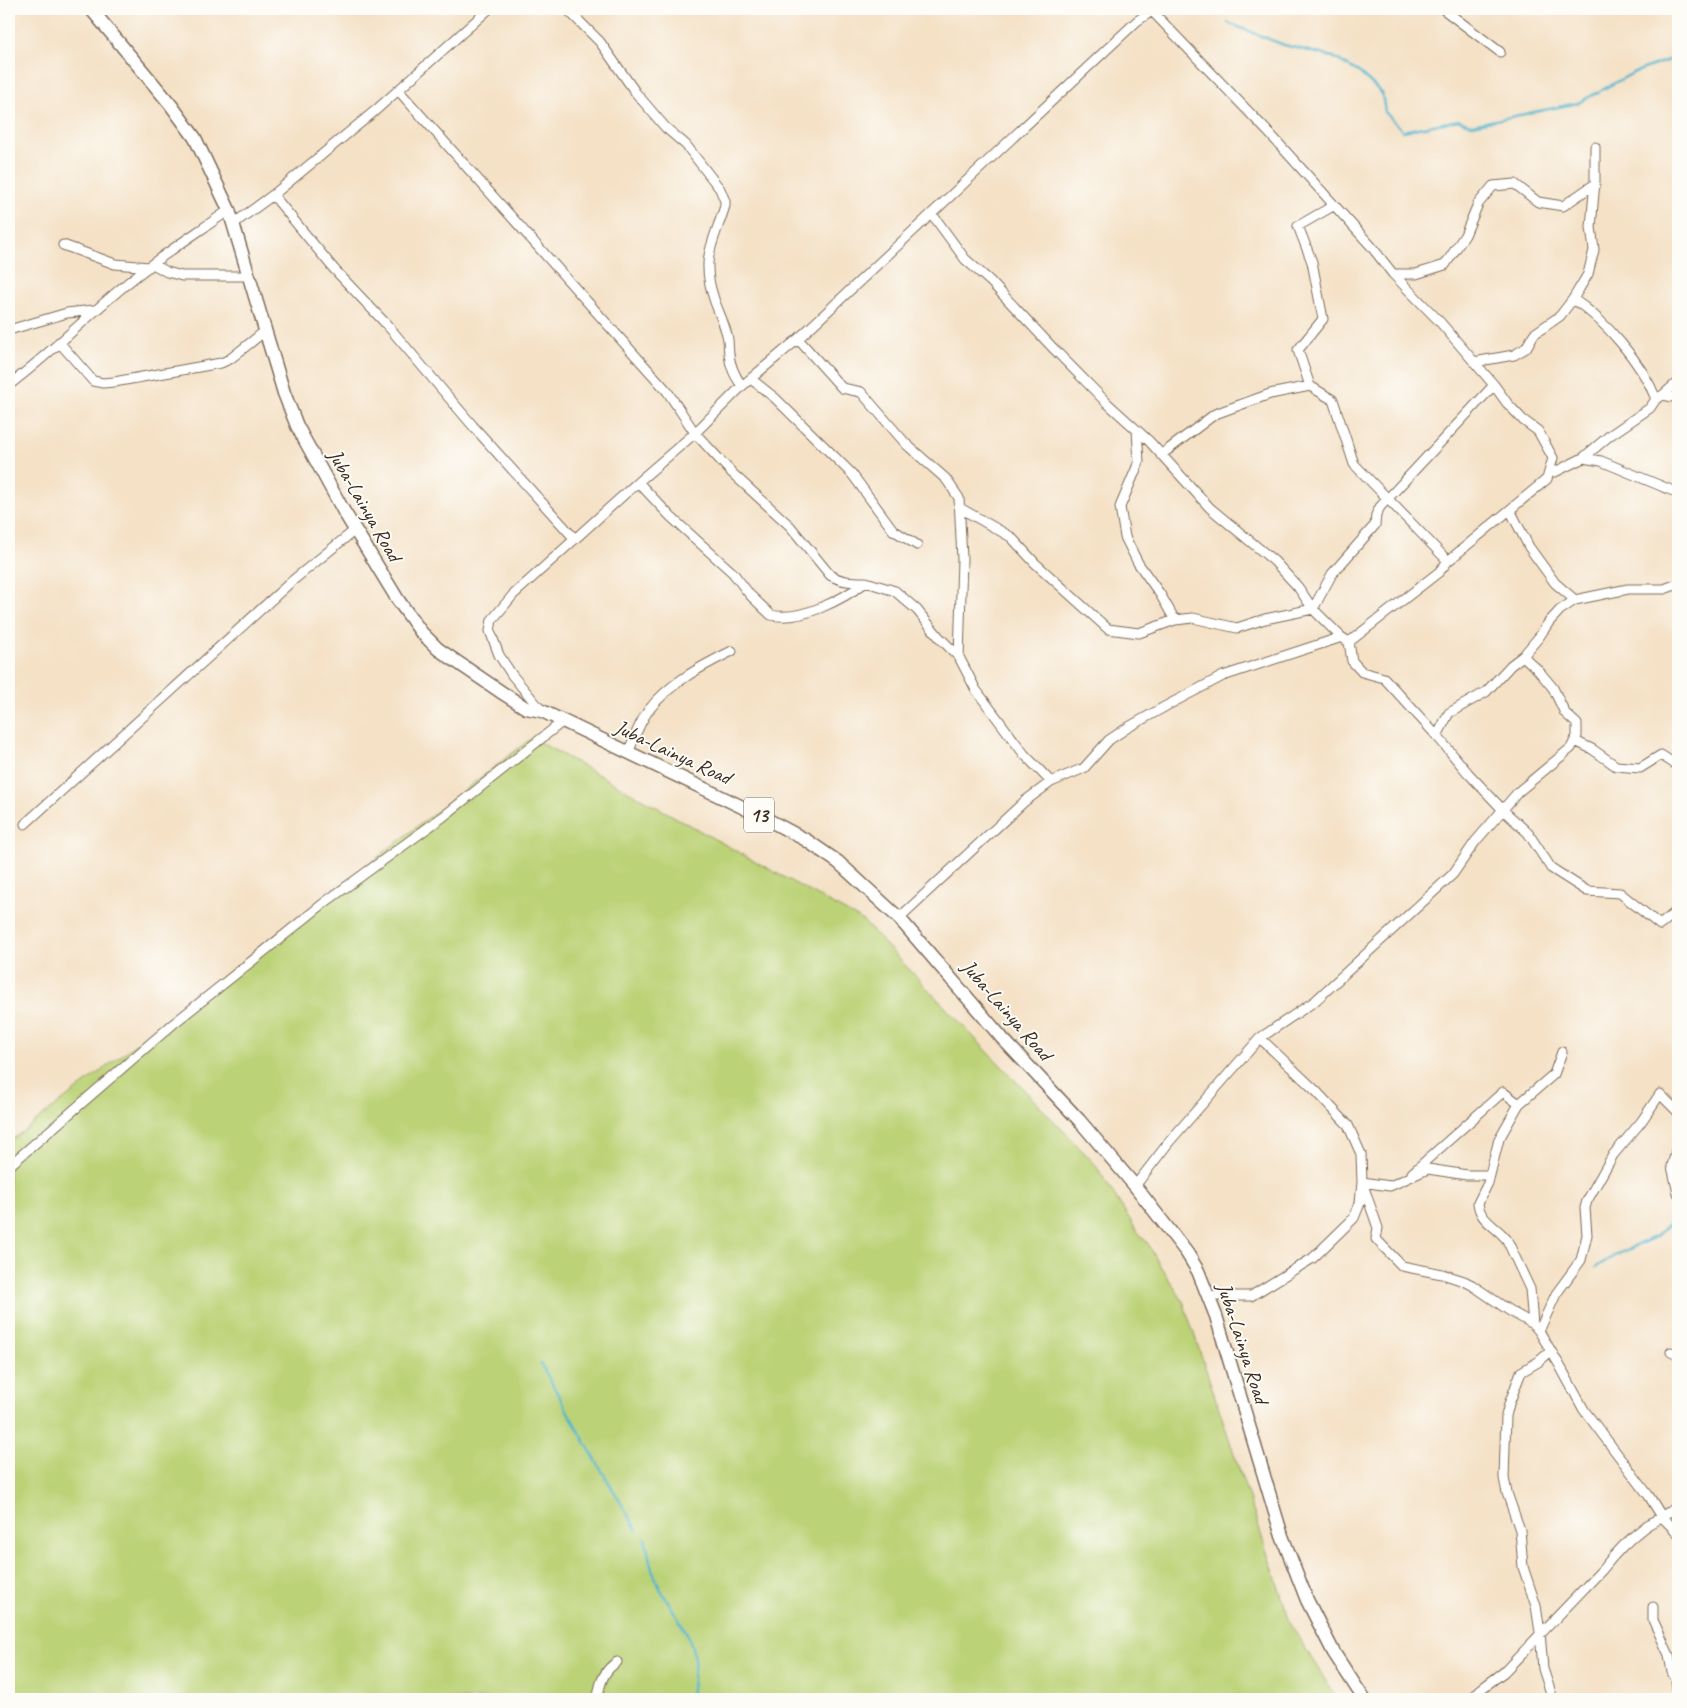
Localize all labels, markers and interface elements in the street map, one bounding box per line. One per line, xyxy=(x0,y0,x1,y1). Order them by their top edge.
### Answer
street label: Juba-Lainya Road xyxy=(322,443,409,568)
street label: Juba-Lainya Road xyxy=(610,713,738,791)
road number: 13 xyxy=(744,798,774,832)
street label: Juba-Lainya Road xyxy=(955,953,1060,1068)
street label: Juba-Lainya Road xyxy=(1211,1278,1276,1409)

